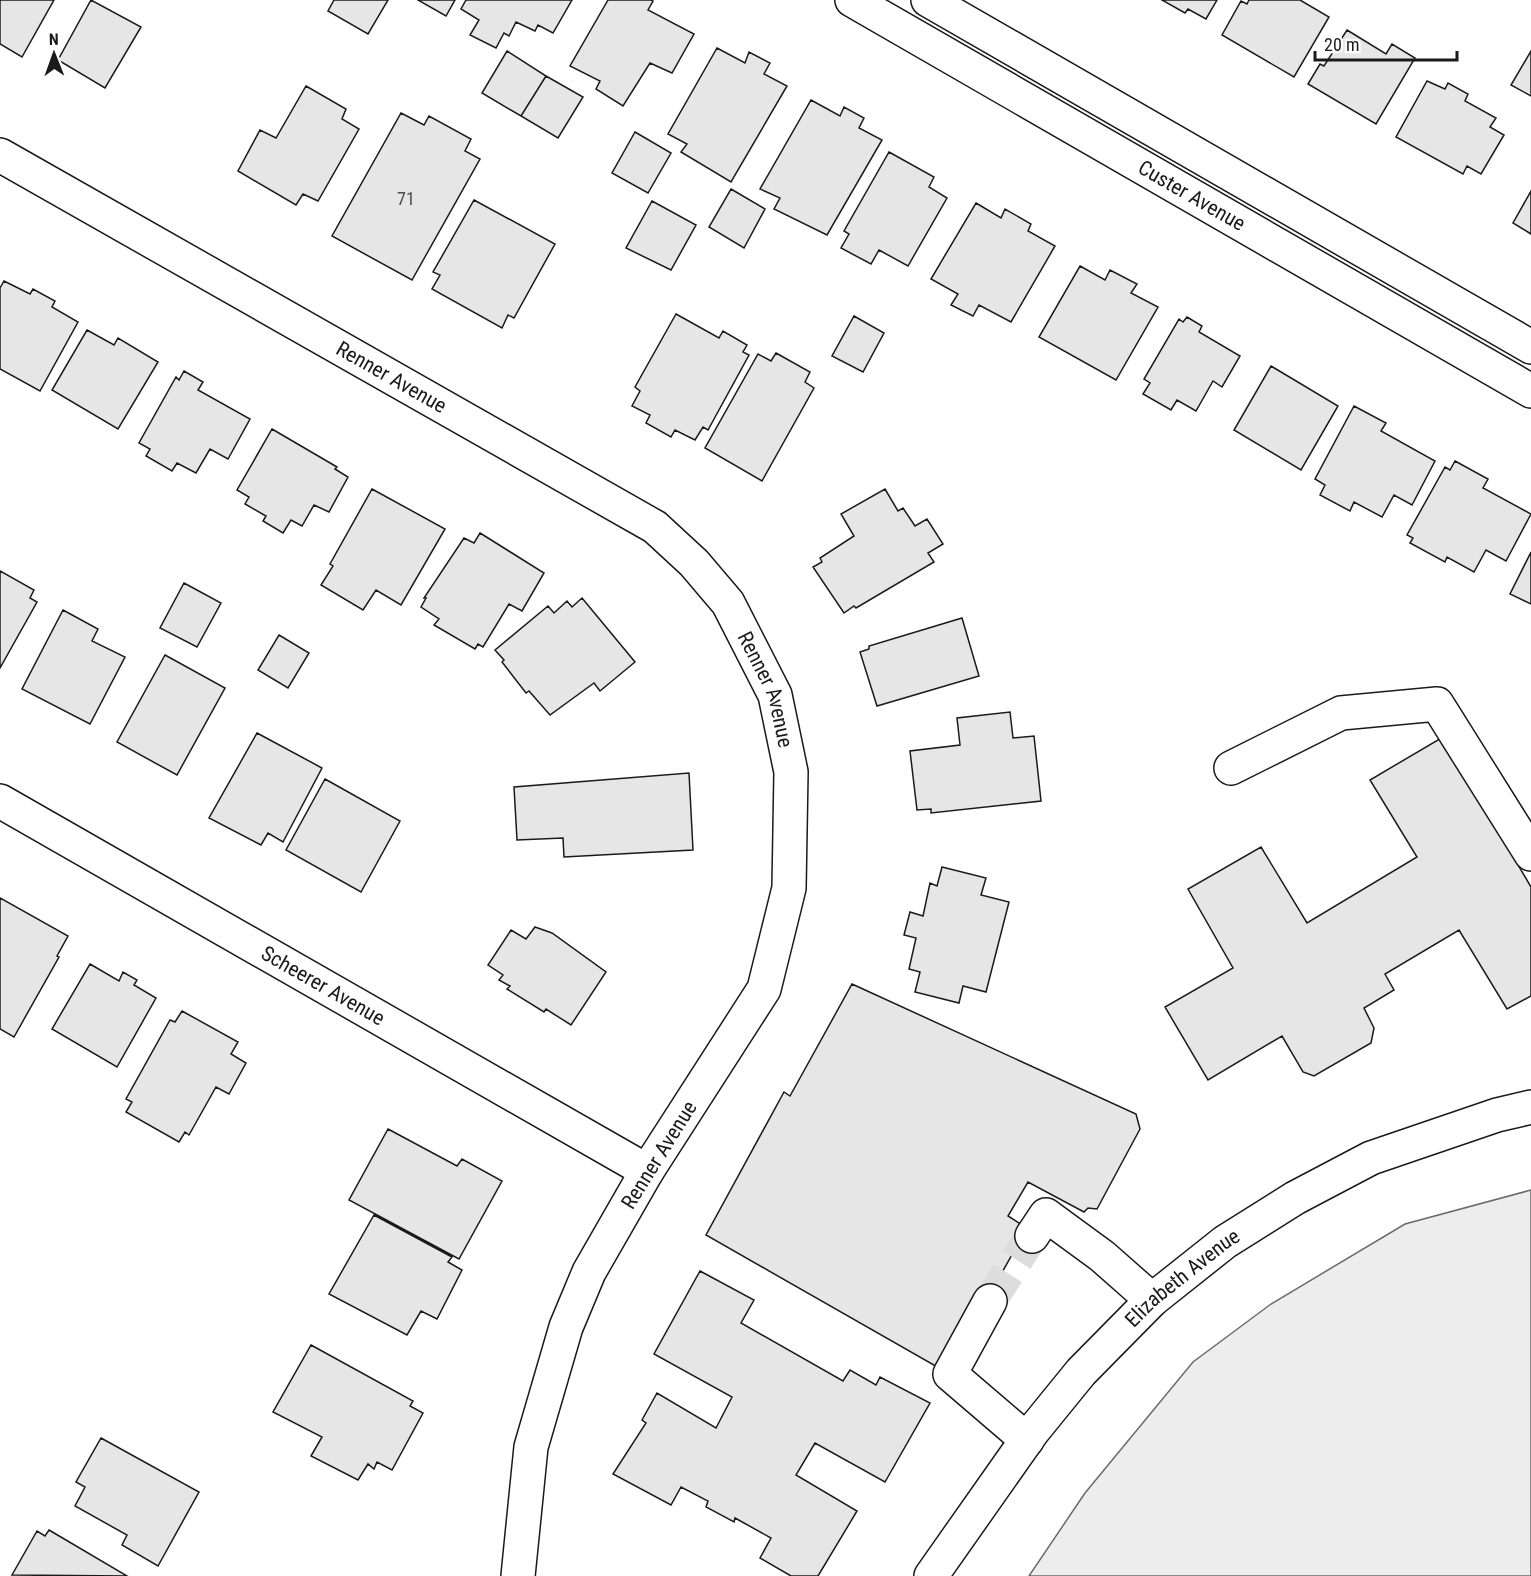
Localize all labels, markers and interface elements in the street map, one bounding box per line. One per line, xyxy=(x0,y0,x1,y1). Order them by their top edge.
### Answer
north arrow xyxy=(24,24,84,84)
scale bar xyxy=(1315,24,1458,62)
text: N xyxy=(49,30,59,49)
text: 20 m xyxy=(1324,34,1359,55)
street label: Custer Avenue xyxy=(1134,155,1250,236)
house number: 71 xyxy=(397,188,415,209)
street label: Renner Avenue xyxy=(332,336,451,418)
street label: Renner Avenue xyxy=(733,628,798,750)
street label: Scheerer Avenue xyxy=(257,941,389,1030)
street label: Renner Avenue xyxy=(616,1096,702,1213)
street label: Elizabeth Avenue xyxy=(1120,1224,1244,1332)

